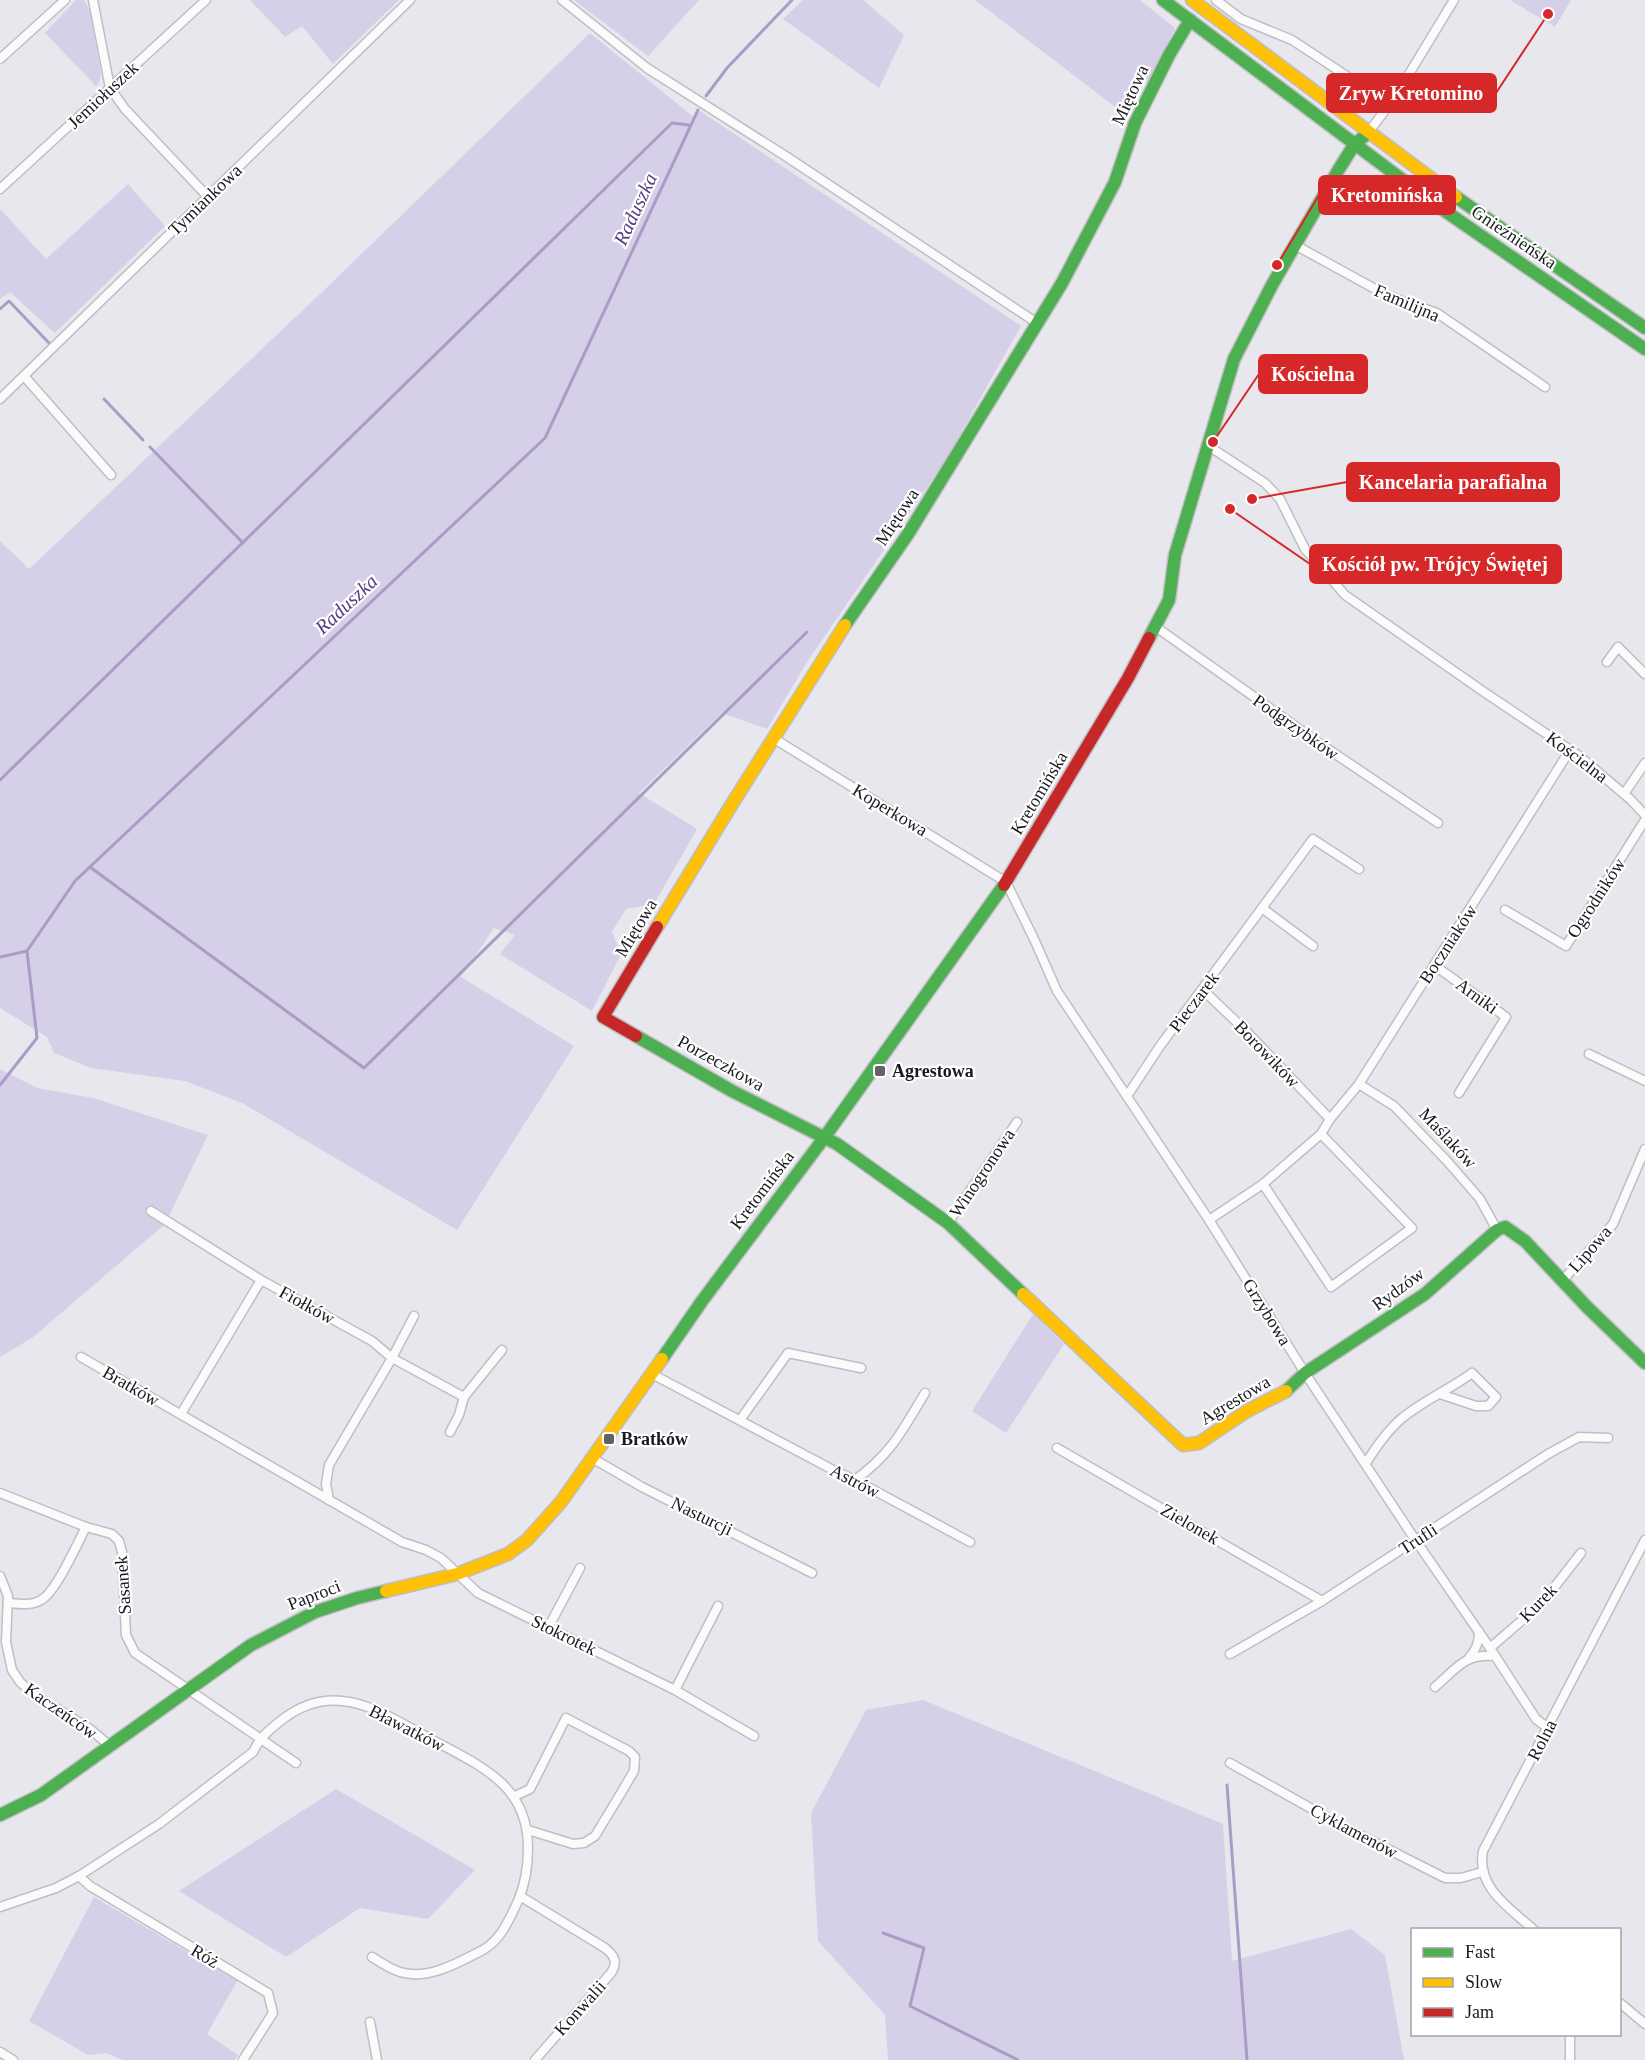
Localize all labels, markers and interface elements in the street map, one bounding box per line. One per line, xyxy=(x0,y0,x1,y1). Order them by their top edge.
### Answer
street label: Jemiołuszek xyxy=(64,57,142,133)
street label: Miętowa xyxy=(1107,62,1153,128)
callout: Zryw Kretomino xyxy=(1327,74,1496,112)
text: Zryw Kretomino xyxy=(1339,82,1483,105)
street label: Tymiankowa xyxy=(164,160,246,240)
water label: Raduszka xyxy=(608,170,661,249)
callout: Kretomińska xyxy=(1319,176,1455,214)
text: Kretomińska xyxy=(1331,184,1443,206)
street label: Gnieźnieńska xyxy=(1468,201,1560,273)
street label: Familijna xyxy=(1371,280,1443,326)
callout: Kościelna xyxy=(1259,355,1367,393)
text: Kościelna xyxy=(1271,363,1355,385)
callout: Kancelaria parafialna xyxy=(1347,463,1559,501)
text: Kancelaria parafialna xyxy=(1359,471,1547,494)
street label: Miętowa xyxy=(871,485,923,549)
callout: Kościół pw. Trójcy Świętej xyxy=(1310,545,1561,583)
text: Kościół pw. Trójcy Świętej xyxy=(1322,552,1548,576)
water label: Raduszka xyxy=(310,570,382,639)
street label: Podgrzybków xyxy=(1249,690,1343,764)
street label: Kościelna xyxy=(1542,727,1612,787)
street label: Kretomińska xyxy=(1006,748,1072,838)
street label: Koperkowa xyxy=(849,780,931,840)
street label: Ogrodników xyxy=(1563,854,1629,942)
street label: Miętowa xyxy=(611,895,661,961)
street label: Boczniaków xyxy=(1415,901,1481,987)
street label: Pieczarek xyxy=(1165,968,1223,1036)
street label: Arniki xyxy=(1452,974,1502,1018)
street label: Borowików xyxy=(1230,1016,1304,1092)
street label: Porzeczkowa xyxy=(674,1031,768,1095)
place label: Agrestowa xyxy=(892,1061,974,1081)
marker: Agrestowa xyxy=(873,1064,887,1078)
street label: Maślaków xyxy=(1415,1104,1481,1172)
street label: Winogronowa xyxy=(945,1125,1019,1221)
street label: Kretomińska xyxy=(726,1147,798,1233)
street label: Lipowa xyxy=(1564,1222,1616,1276)
street label: Rydzów xyxy=(1368,1263,1428,1315)
street label: Grzybowa xyxy=(1239,1275,1295,1349)
street label: Fiołków xyxy=(276,1282,338,1328)
street label: Bratków xyxy=(99,1362,163,1410)
street label: Agrestowa xyxy=(1196,1371,1274,1429)
place label: Bratków xyxy=(621,1429,688,1449)
marker: Bratków xyxy=(602,1432,616,1446)
street label: Astrów xyxy=(827,1460,883,1502)
street label: Nasturcji xyxy=(668,1493,736,1539)
street label: Zielonek xyxy=(1157,1499,1223,1549)
street label: Trufli xyxy=(1395,1519,1441,1559)
street label: Sasanek xyxy=(111,1555,135,1615)
street label: Paproci xyxy=(285,1576,343,1614)
street label: Kurek xyxy=(1515,1580,1561,1626)
street label: Stokrotek xyxy=(528,1611,600,1659)
street label: Kaczeńców xyxy=(21,1679,101,1743)
street label: Bławatków xyxy=(366,1700,448,1756)
street label: Rolna xyxy=(1523,1716,1561,1764)
street label: Cyklamenów xyxy=(1307,1800,1401,1862)
legend xyxy=(1411,1928,1621,2036)
street label: Róż xyxy=(187,1940,223,1972)
text: Fast xyxy=(1465,1942,1495,1962)
text: Slow xyxy=(1465,1972,1502,1992)
street label: Konwalii xyxy=(550,1976,610,2040)
text: Jam xyxy=(1465,2002,1494,2022)

